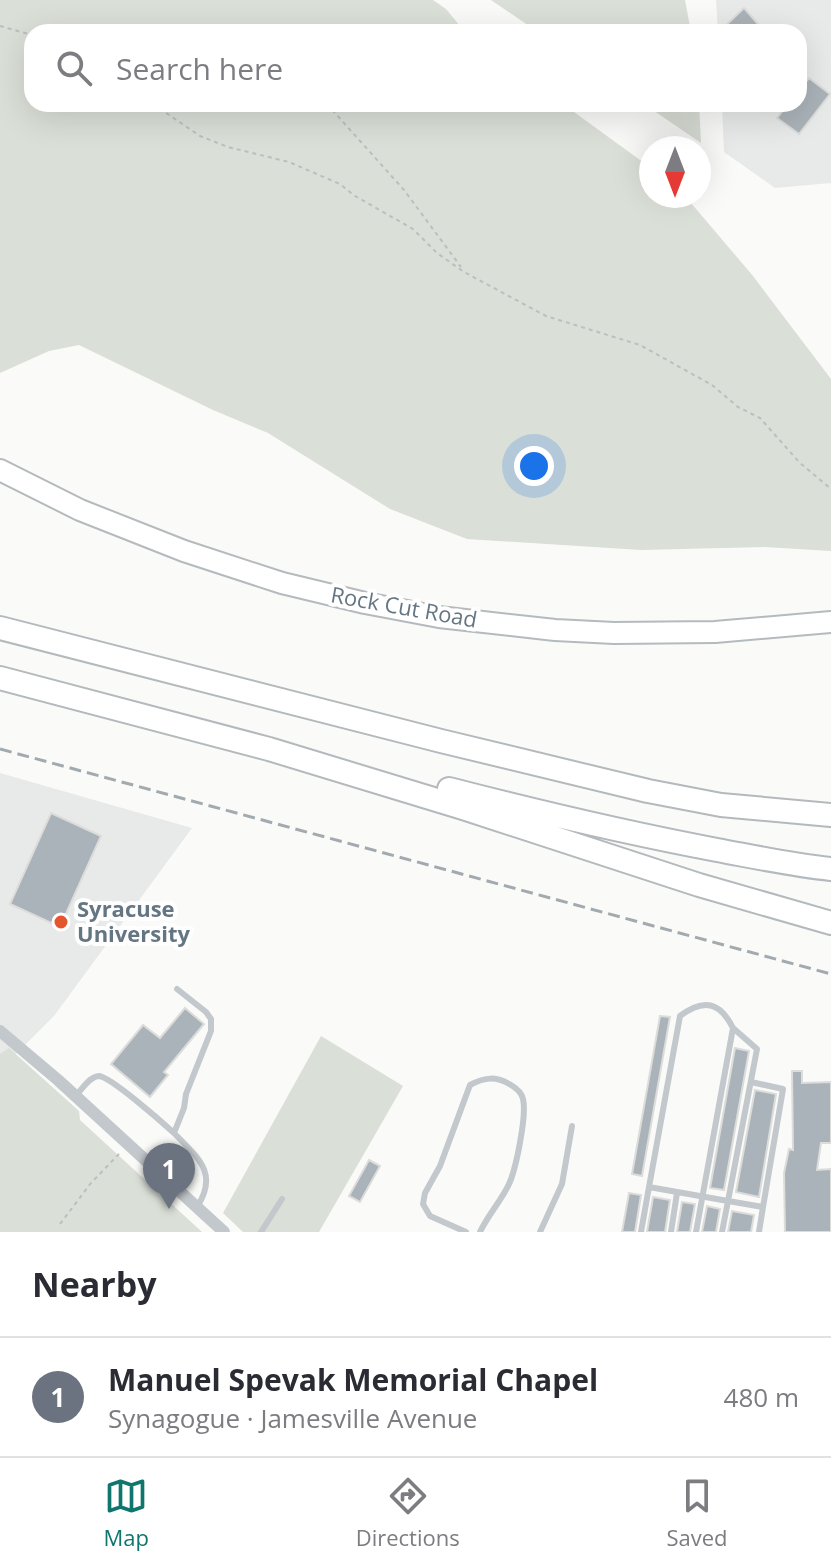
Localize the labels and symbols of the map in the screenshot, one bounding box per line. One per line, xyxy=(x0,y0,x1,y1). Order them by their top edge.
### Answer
north arrow xyxy=(639,136,711,208)
your location xyxy=(514,446,554,486)
street label: Rock Cut Road xyxy=(329,578,480,634)
place label: Syracuse University xyxy=(77,893,191,948)
marker: Syracuse University xyxy=(52,913,70,931)
pin: 1 xyxy=(143,1143,195,1209)

